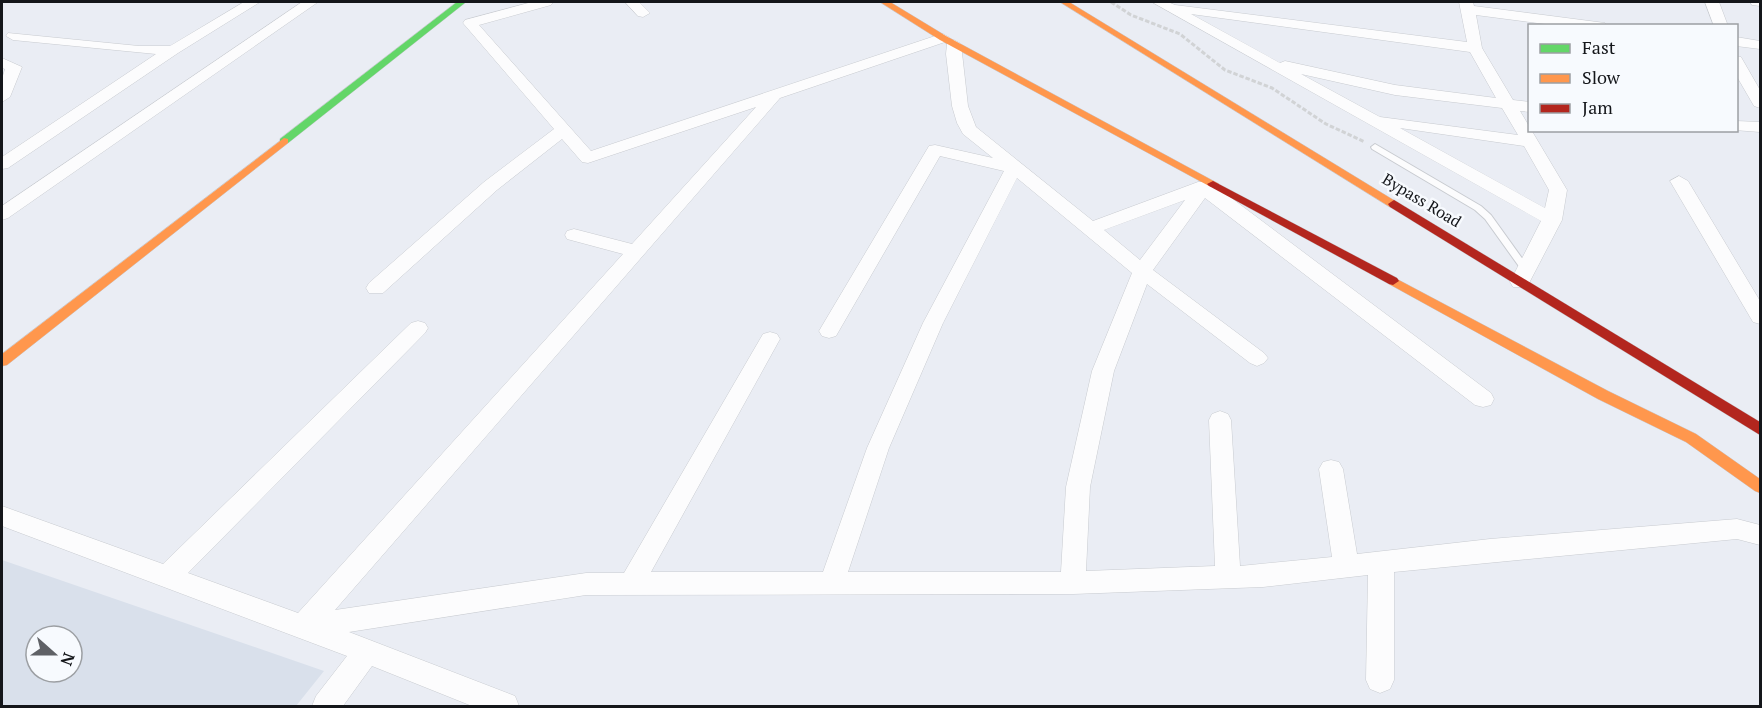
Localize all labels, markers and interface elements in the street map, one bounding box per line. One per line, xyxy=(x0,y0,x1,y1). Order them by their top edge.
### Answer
legend xyxy=(1528,24,1738,132)
text: Fast xyxy=(1582,35,1616,59)
text: Slow xyxy=(1582,65,1621,89)
text: Jam xyxy=(1582,95,1613,119)
street label: Bypass Road xyxy=(1378,168,1466,232)
north arrow xyxy=(24,624,84,684)
text: N xyxy=(56,650,80,669)

